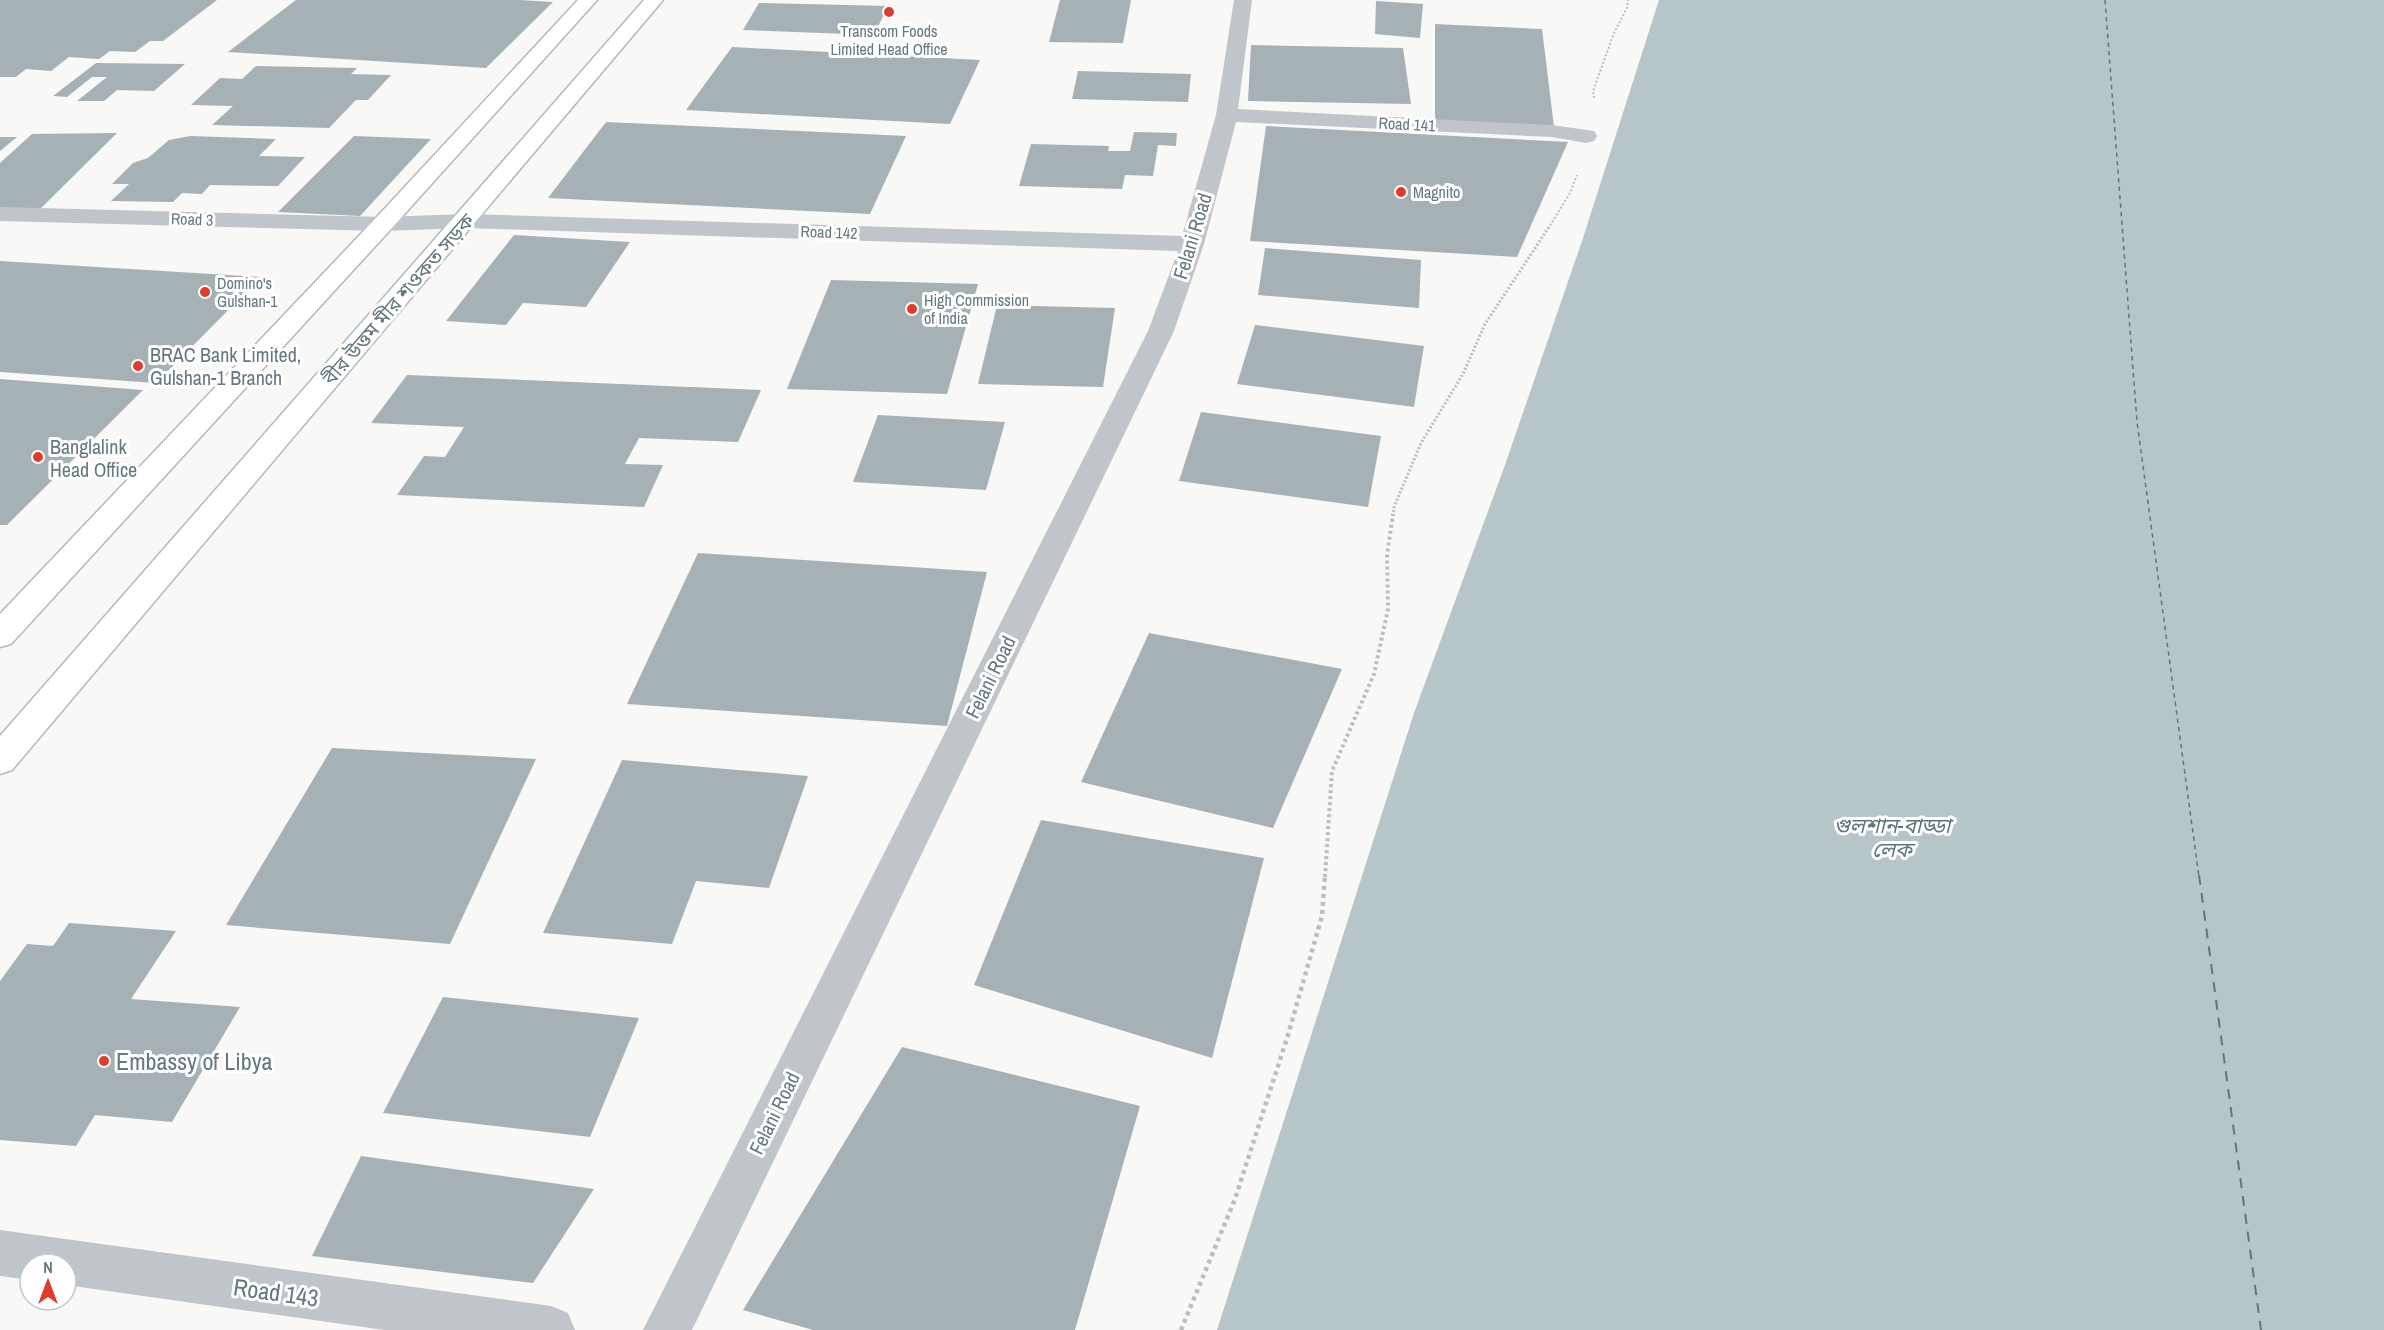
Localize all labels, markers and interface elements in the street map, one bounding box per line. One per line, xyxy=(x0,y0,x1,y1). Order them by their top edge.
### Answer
marker: Transcom Foods Limited Head Office xyxy=(882,5,896,19)
place label: Transcom Foods Limited Head Office xyxy=(830,20,948,60)
street label: Road 141 xyxy=(1378,112,1437,137)
place label: Magnito xyxy=(1413,181,1460,203)
marker: Magnito xyxy=(1394,185,1408,199)
street label: Felani Road xyxy=(1166,190,1218,282)
street label: Road 3 xyxy=(170,207,214,231)
street label: বীর উত্তম মীর শওকত সড়ক xyxy=(315,207,481,391)
street label: Road 142 xyxy=(800,220,858,244)
place label: Domino's Gulshan-1 xyxy=(217,272,278,312)
marker: Domino's Gulshan-1 xyxy=(198,285,212,299)
place label: High Commission of India xyxy=(924,289,1029,329)
marker: High Commission of India xyxy=(905,302,919,316)
place label: BRAC Bank Limited, Gulshan-1 Branch xyxy=(150,341,301,391)
marker: BRAC Bank Limited, Gulshan-1 Branch xyxy=(131,359,145,373)
place label: Banglalink Head Office xyxy=(50,433,137,483)
marker: Banglalink Head Office xyxy=(31,450,45,464)
street label: Felani Road xyxy=(958,631,1022,723)
water label: গুলশান-বাড্ডা লেক xyxy=(1834,811,1955,864)
place label: Embassy of Libya xyxy=(116,1045,272,1077)
marker: Embassy of Libya xyxy=(97,1054,111,1068)
street label: Felani Road xyxy=(742,1067,806,1159)
north arrow xyxy=(18,1252,78,1312)
text: N xyxy=(43,1256,53,1278)
street label: Road 143 xyxy=(232,1270,320,1314)

